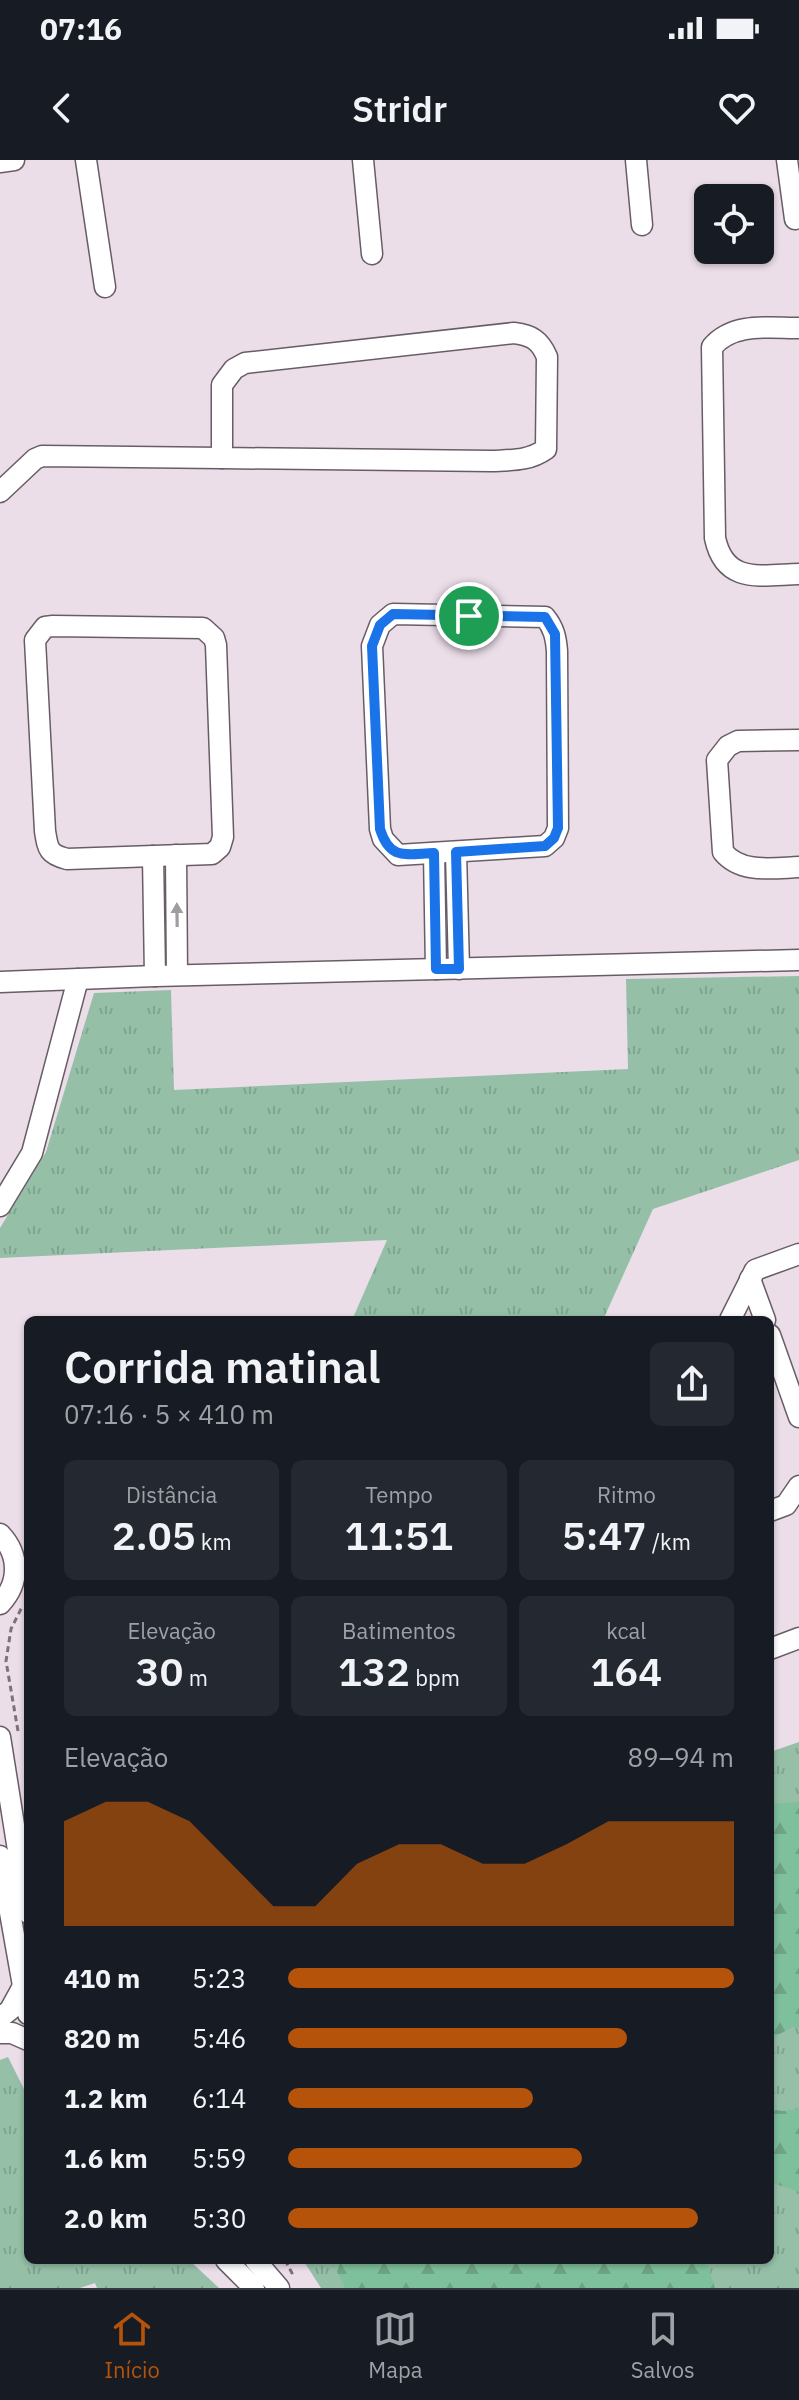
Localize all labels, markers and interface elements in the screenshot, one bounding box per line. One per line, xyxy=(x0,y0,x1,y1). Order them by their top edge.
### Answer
text: 07:16 xyxy=(40,9,122,48)
text: Stridr xyxy=(352,85,447,132)
icon: back xyxy=(40,86,84,130)
icon: heart xyxy=(715,86,759,130)
map controls xyxy=(694,184,774,264)
button: locate xyxy=(694,184,774,264)
pin xyxy=(435,582,503,650)
icon: arrive xyxy=(447,594,491,638)
one-way arrow xyxy=(170,902,183,927)
text: Corrida matinal xyxy=(64,1338,381,1395)
button: share xyxy=(650,1342,734,1426)
text: 07:16 · 5 × 410 m xyxy=(64,1397,274,1431)
text: Distância xyxy=(126,1480,217,1509)
text: Tempo xyxy=(365,1480,433,1509)
text: Ritmo xyxy=(597,1480,656,1509)
text: 2.05 xyxy=(112,1509,196,1561)
text: 11:51 xyxy=(345,1509,453,1561)
text: 5:47 xyxy=(562,1509,646,1561)
text: km xyxy=(196,1527,232,1556)
text: /km xyxy=(646,1527,691,1556)
text: Elevação xyxy=(128,1616,216,1645)
text: Batimentos xyxy=(342,1616,456,1645)
text: kcal xyxy=(606,1616,646,1645)
text: 30 xyxy=(135,1645,183,1697)
text: 132 xyxy=(338,1645,410,1697)
text: 164 xyxy=(590,1645,662,1697)
text: m xyxy=(183,1663,208,1692)
text: bpm xyxy=(410,1663,460,1692)
text: Elevação xyxy=(64,1740,168,1774)
text: 89–94 m xyxy=(627,1740,734,1774)
text: 410 m xyxy=(64,1961,140,1995)
text: 5:23 xyxy=(192,1961,246,1995)
text: 820 m xyxy=(64,2021,140,2055)
text: 5:46 xyxy=(192,2021,246,2055)
text: 1.2 km xyxy=(64,2081,148,2115)
text: 6:14 xyxy=(192,2081,246,2115)
text: 1.6 km xyxy=(64,2141,148,2175)
text: 5:59 xyxy=(192,2141,246,2175)
text: 2.0 km xyxy=(64,2201,148,2235)
text: 5:30 xyxy=(192,2201,246,2235)
tab: Início xyxy=(104,2307,160,2384)
tab: Mapa xyxy=(368,2307,422,2384)
tab: Salvos xyxy=(631,2307,695,2384)

